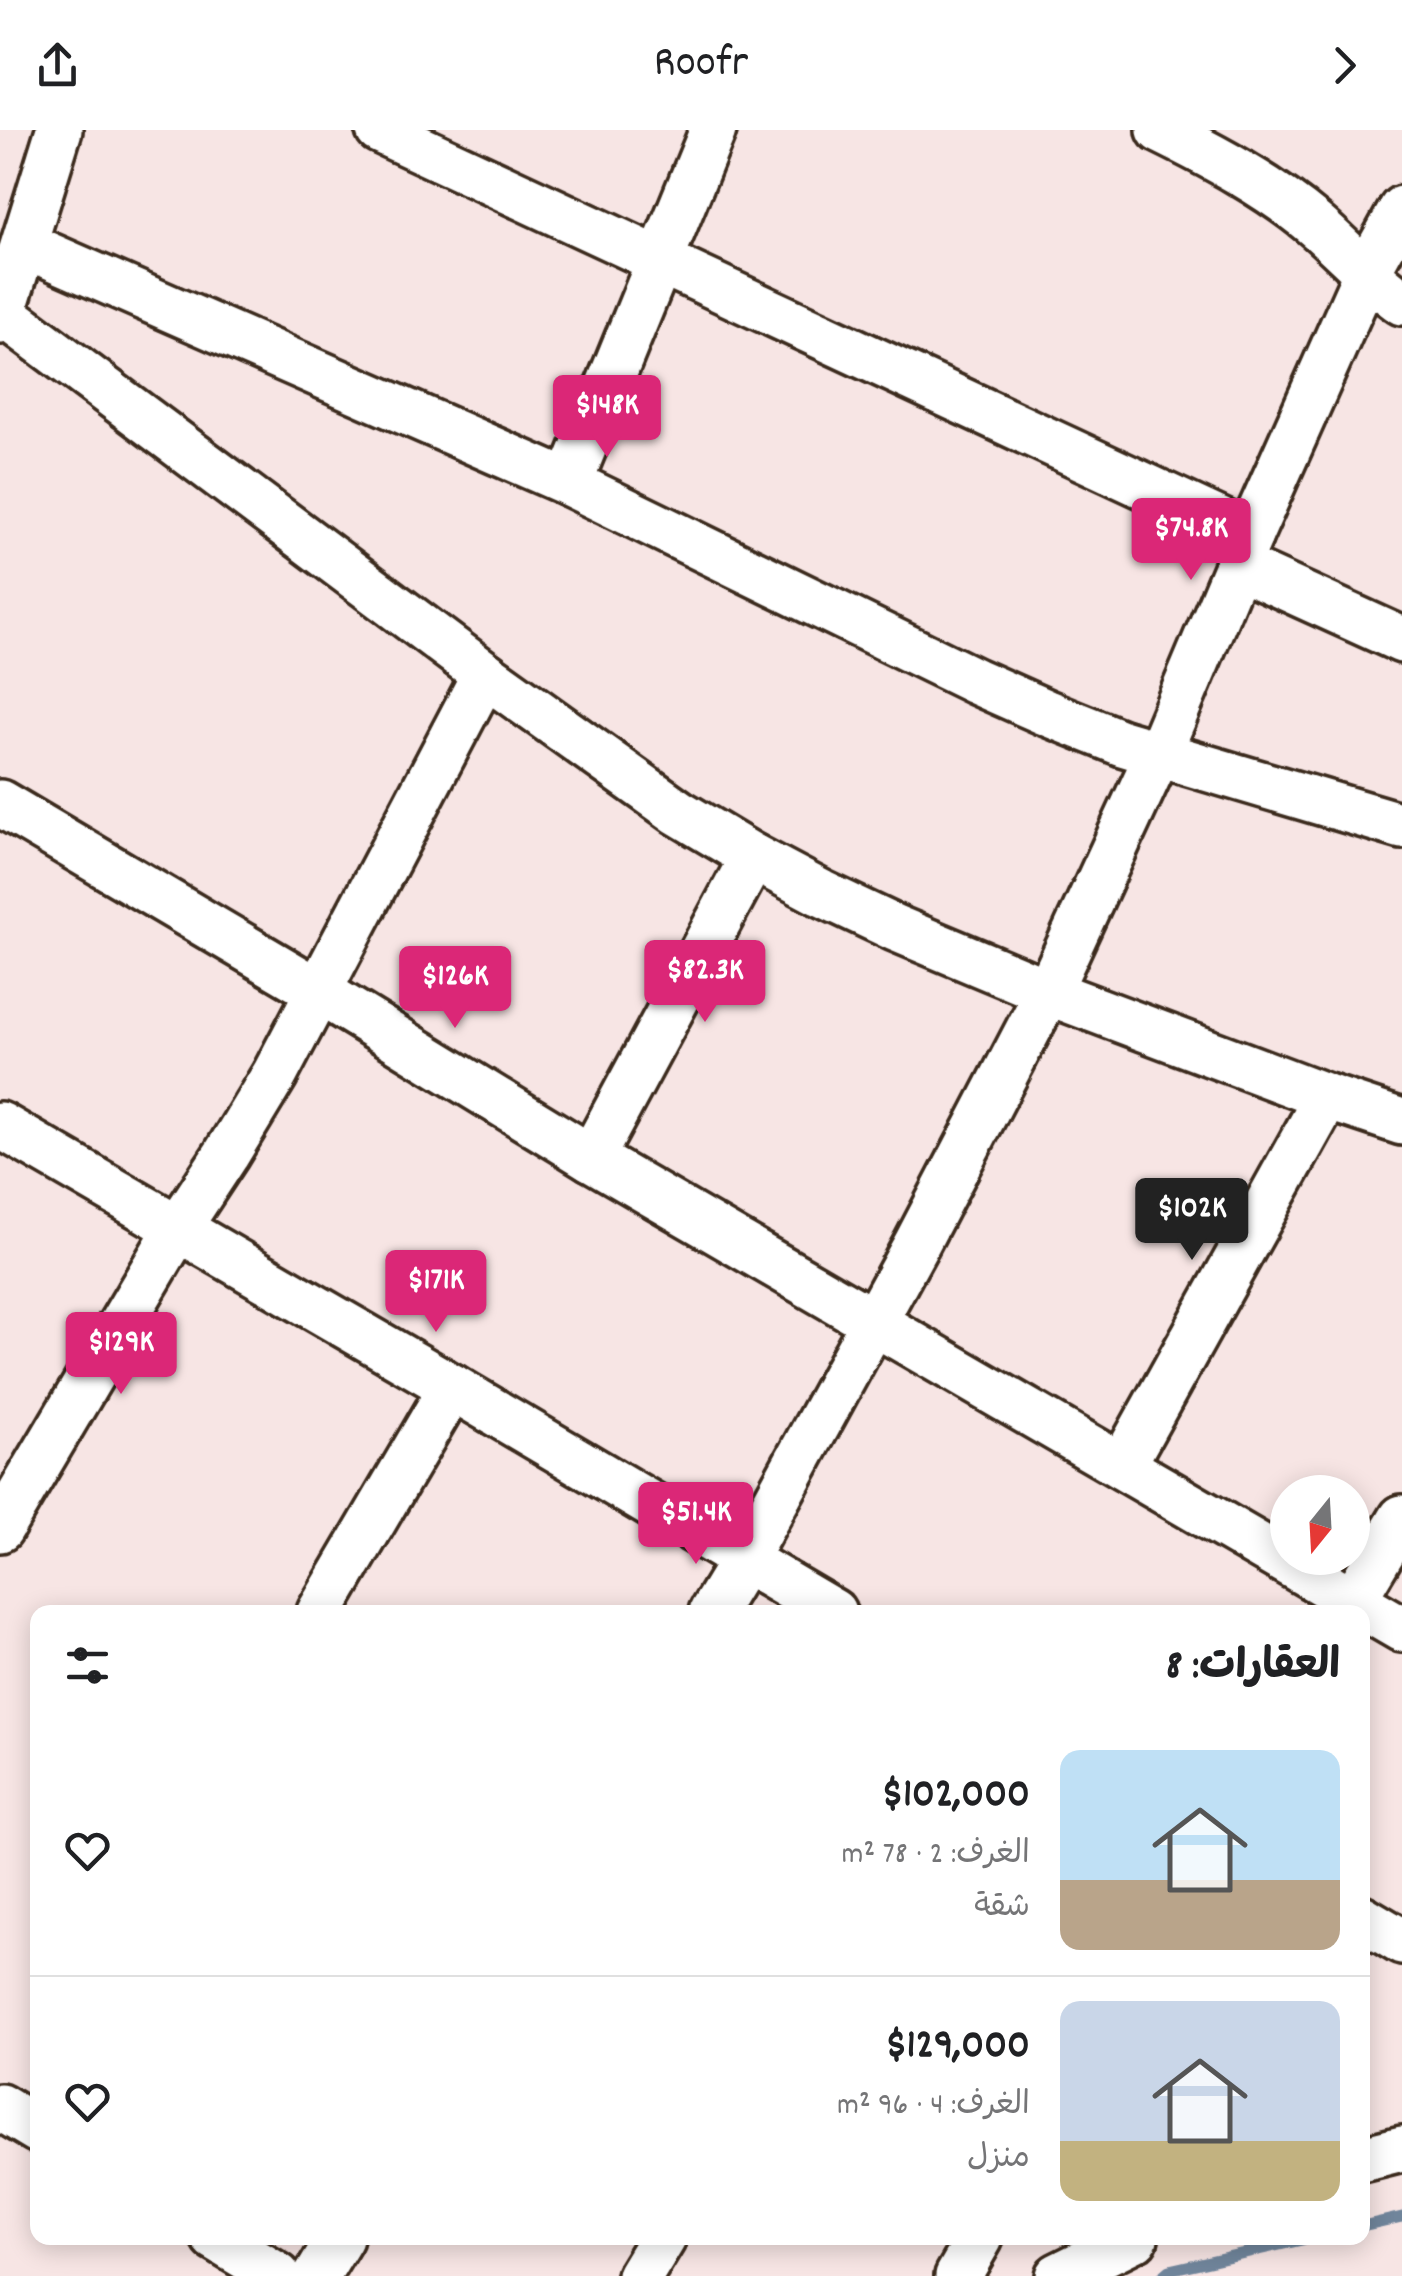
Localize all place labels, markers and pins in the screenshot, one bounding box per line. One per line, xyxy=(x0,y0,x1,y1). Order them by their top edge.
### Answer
pin: $148K xyxy=(537,375,677,460)
pin: $74.8K xyxy=(1110,498,1272,583)
pin: $82.3K xyxy=(624,940,786,1025)
pin: $126K xyxy=(385,946,525,1031)
pin: $102K xyxy=(1122,1178,1262,1263)
pin: $171K xyxy=(366,1250,506,1335)
pin: $129K xyxy=(51,1312,191,1397)
pin: $51.4K xyxy=(615,1482,777,1567)

